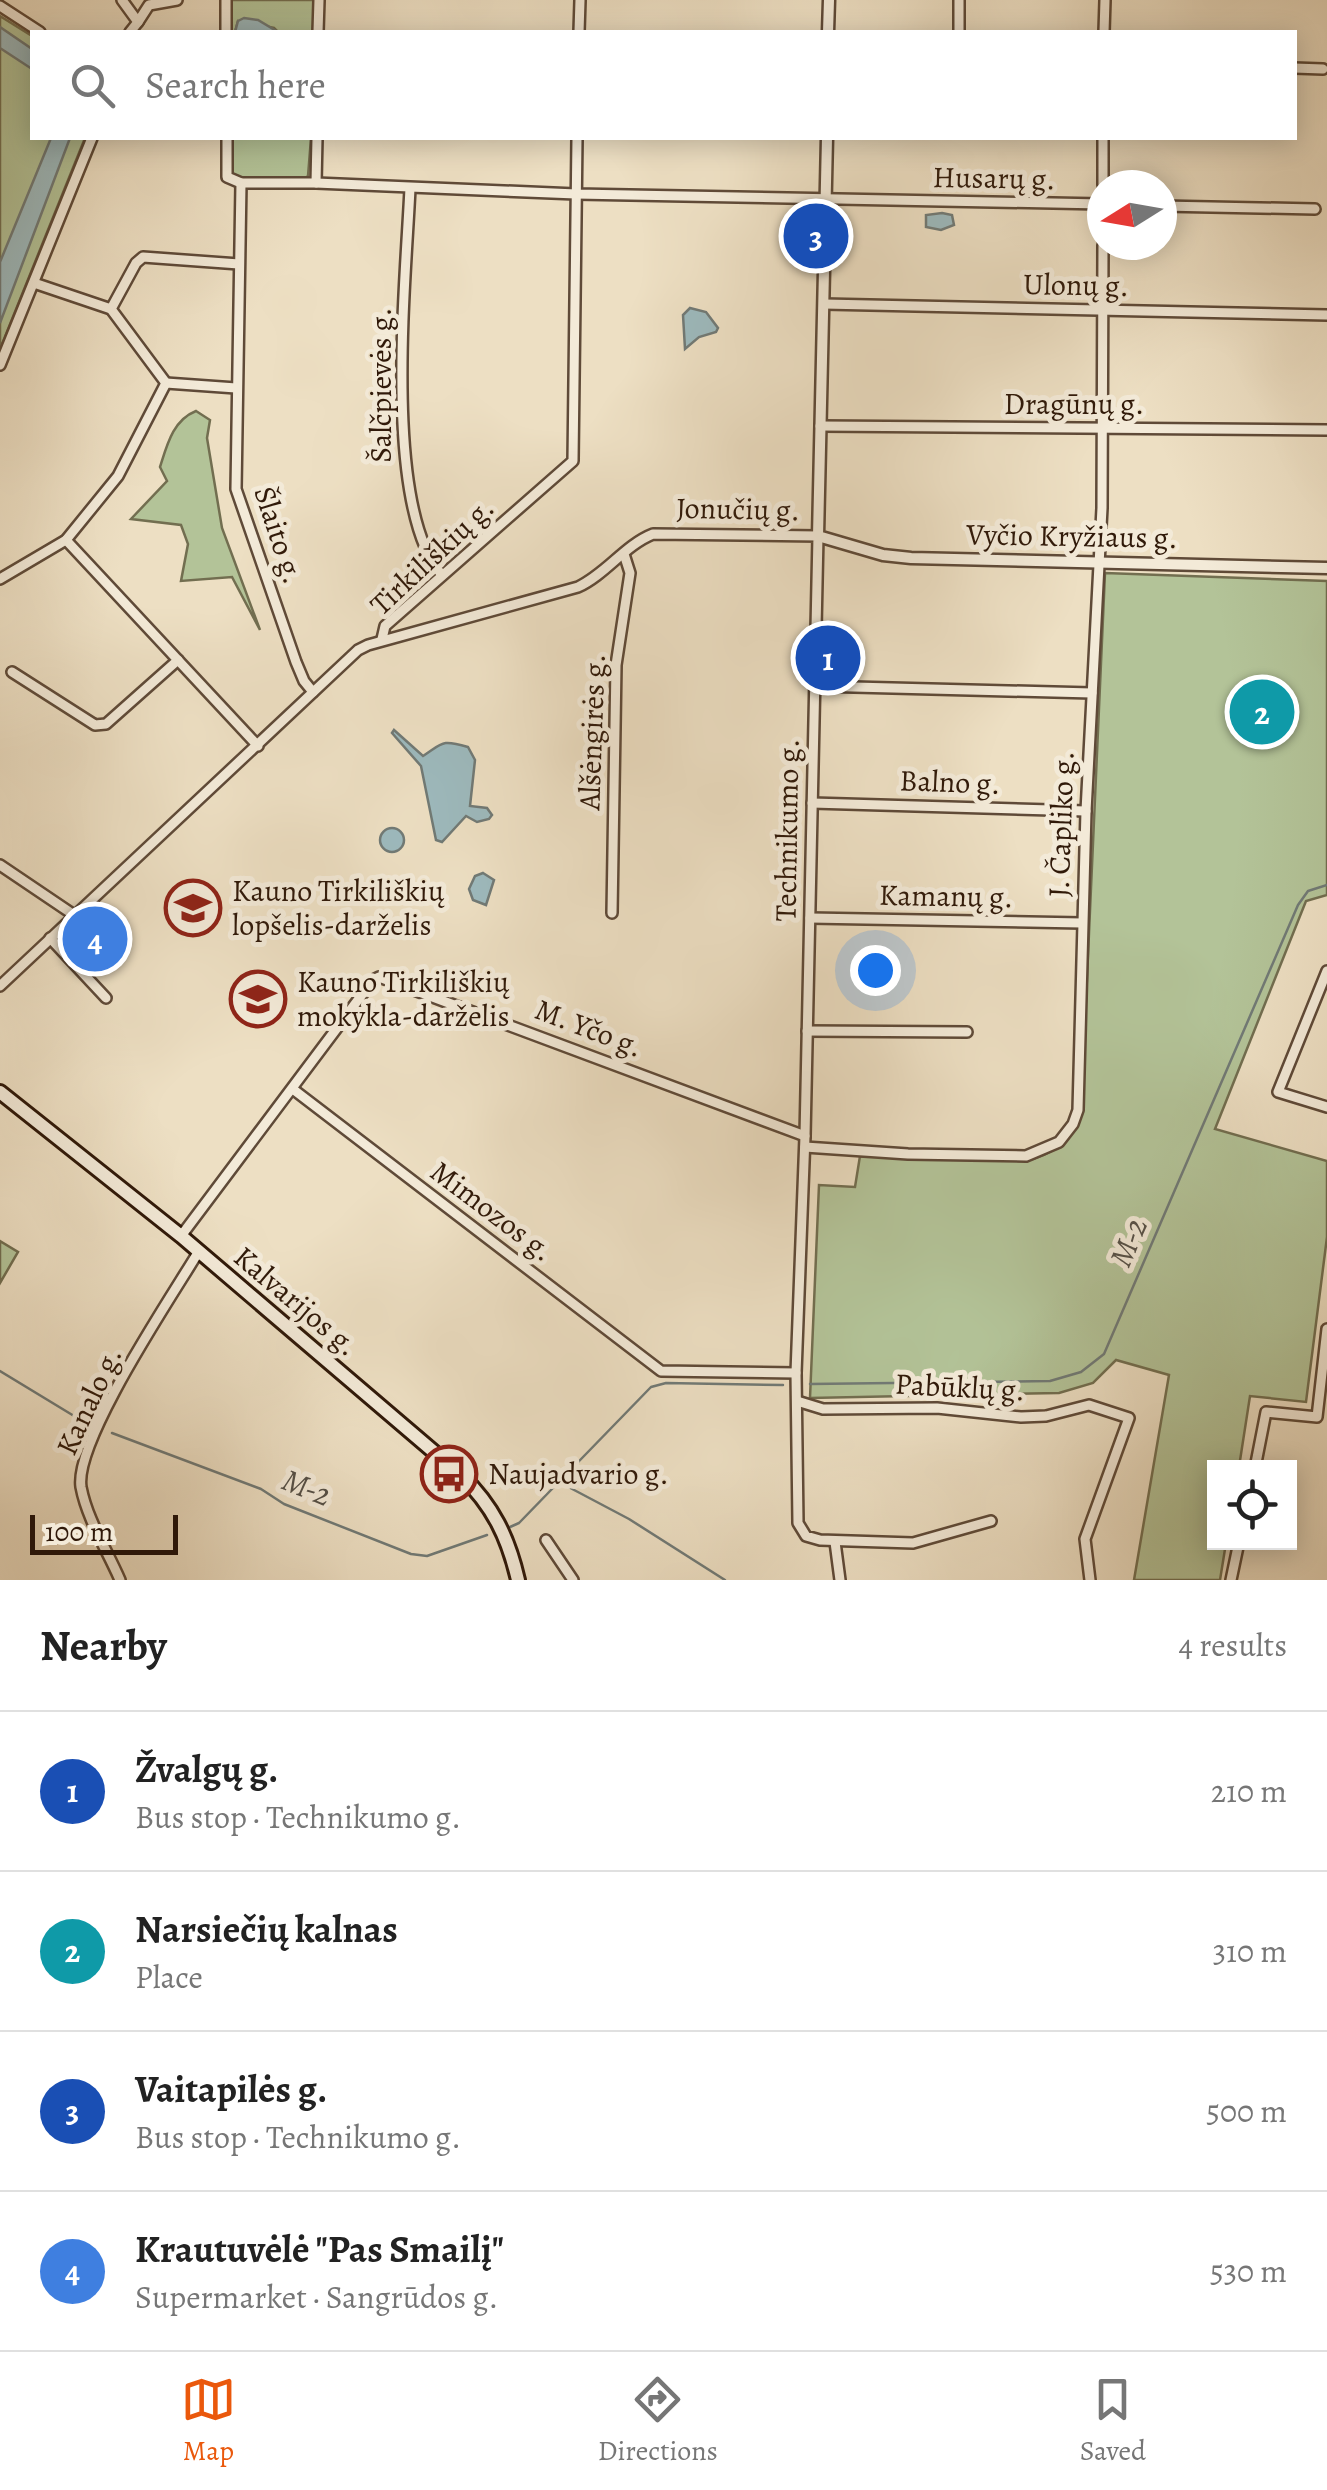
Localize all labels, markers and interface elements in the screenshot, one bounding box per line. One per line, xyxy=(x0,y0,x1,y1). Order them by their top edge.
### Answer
search box xyxy=(30,30,1297,140)
icon: search xyxy=(65,58,120,113)
text: Search here xyxy=(145,59,326,111)
street label: Husarų g. xyxy=(932,157,1056,199)
north arrow xyxy=(1087,170,1177,260)
pin: 3 xyxy=(784,198,848,274)
street label: Ulonų g. xyxy=(1023,264,1129,306)
street label: Šalčpievės g. xyxy=(361,307,401,463)
street label: Dragūnų g. xyxy=(1004,384,1144,424)
street label: Šlaito g. xyxy=(244,481,314,589)
street label: Tirkiliškių g. xyxy=(361,488,503,624)
street label: Jonučių g. xyxy=(676,488,800,530)
street label: Vyčio Kryžiaus g. xyxy=(965,514,1178,558)
pin: 1 xyxy=(796,620,860,696)
street label: Alšėngirės g. xyxy=(569,653,615,812)
pin: 2 xyxy=(1230,674,1294,750)
street label: Technikumo g. xyxy=(765,738,809,922)
street label: J. Čapliko g. xyxy=(1038,750,1084,898)
street label: Balno g. xyxy=(899,760,1001,804)
place label: Kauno Tirkiliškių lopšelis-darželis xyxy=(232,871,445,945)
street label: Kamanų g. xyxy=(879,875,1013,917)
school or university icon: Kauno Tirkiliškių lopšelis-darželis xyxy=(163,878,223,938)
pin: 4 xyxy=(62,902,128,976)
your location xyxy=(850,945,901,996)
place label: Kauno Tirkiliškių mokykla-darželis xyxy=(297,962,510,1036)
school or university icon: Kauno Tirkiliškių mokykla-darželis xyxy=(228,969,288,1029)
street label: M. Yčo g. xyxy=(529,989,649,1067)
street label: Mimozos g. xyxy=(422,1152,562,1270)
water label: M-2 xyxy=(1098,1211,1158,1273)
street label: Kalvarijos g. xyxy=(225,1237,367,1365)
street label: Kanalo g. xyxy=(47,1340,131,1462)
street label: Pabūklų g. xyxy=(894,1364,1026,1410)
bus stop icon: Naujadvario g. xyxy=(419,1444,479,1504)
place label: Naujadvario g. xyxy=(488,1454,669,1494)
water label: M-2 xyxy=(276,1457,338,1517)
map controls xyxy=(1207,1460,1297,1550)
button: locate xyxy=(1207,1460,1297,1550)
scale bar xyxy=(30,1510,178,1554)
text: 100 m xyxy=(45,1513,113,1551)
text: Nearby xyxy=(40,1617,167,1674)
text: 4 results xyxy=(1178,1623,1287,1667)
text: Žvalgų g. xyxy=(135,1743,279,1795)
text: 1 xyxy=(67,1769,78,1813)
text: 210 m xyxy=(1211,1769,1287,1813)
text: Bus stop · Technikumo g. xyxy=(135,1795,461,1839)
text: Narsiečių kalnas xyxy=(135,1903,398,1955)
text: 2 xyxy=(65,1929,80,1973)
text: 310 m xyxy=(1213,1929,1287,1973)
text: Place xyxy=(135,1955,203,1999)
text: Vaitapilės g. xyxy=(135,2063,327,2115)
text: 3 xyxy=(66,2089,79,2133)
text: 500 m xyxy=(1206,2089,1287,2133)
text: Bus stop · Technikumo g. xyxy=(135,2115,461,2159)
text: Krautuvėlė "Pas Smailį" xyxy=(135,2223,504,2275)
text: 4 xyxy=(65,2249,80,2293)
text: 530 m xyxy=(1210,2249,1287,2293)
text: Supermarket · Sangrūdos g. xyxy=(135,2275,498,2319)
tab: Map xyxy=(181,2372,236,2470)
tab: Directions xyxy=(598,2372,718,2470)
tab: Saved xyxy=(1080,2372,1146,2470)

